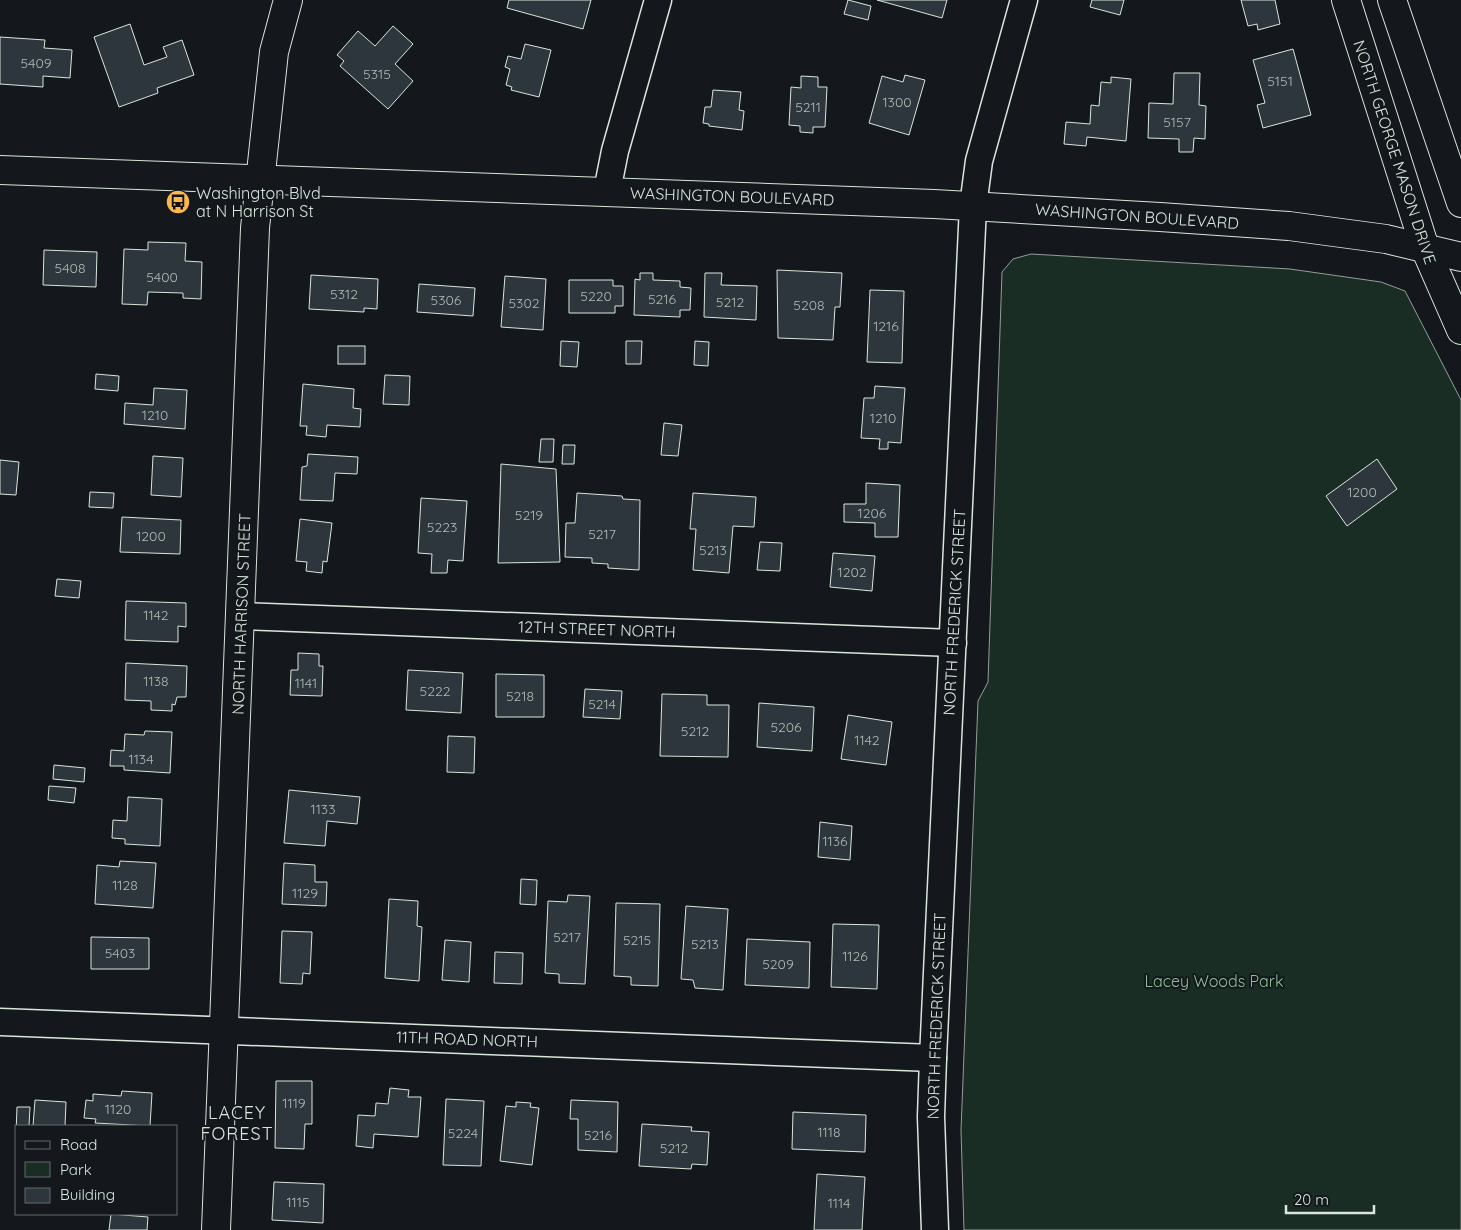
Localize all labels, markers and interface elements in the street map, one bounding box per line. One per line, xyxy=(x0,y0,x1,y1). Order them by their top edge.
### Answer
street label: NORTH GEORGE MASON DRIVE xyxy=(1349,37,1441,267)
house number: 5409 xyxy=(20,54,52,72)
house number: 5315 xyxy=(363,65,391,83)
house number: 5151 xyxy=(1267,72,1293,90)
house number: 1300 xyxy=(882,93,912,111)
house number: 5211 xyxy=(795,98,821,116)
house number: 5157 xyxy=(1163,113,1191,131)
street label: WASHINGTON BOULEVARD xyxy=(630,182,834,210)
place label: Washington Blvd at N Harrison St xyxy=(196,183,321,221)
bus stop icon: Washington Blvd at N Harrison St xyxy=(165,189,191,215)
street label: WASHINGTON BOULEVARD xyxy=(1034,199,1240,233)
house number: 5408 xyxy=(55,259,85,277)
house number: 5400 xyxy=(146,268,178,286)
house number: 5312 xyxy=(330,285,358,303)
house number: 5220 xyxy=(580,287,612,305)
house number: 5216 xyxy=(648,290,677,308)
house number: 5306 xyxy=(431,291,462,309)
house number: 5212 xyxy=(716,293,744,311)
house number: 5302 xyxy=(508,294,540,312)
house number: 5208 xyxy=(793,296,825,314)
house number: 1216 xyxy=(873,317,899,335)
house number: 1210 xyxy=(142,406,168,424)
house number: 1210 xyxy=(870,409,896,427)
house number: 1200 xyxy=(1347,483,1377,501)
house number: 1206 xyxy=(858,504,887,522)
house number: 5219 xyxy=(515,506,543,524)
street label: NORTH FREDERICK STREET xyxy=(939,508,969,716)
street label: NORTH HARRISON STREET xyxy=(227,513,255,715)
house number: 5223 xyxy=(427,518,457,536)
house number: 5217 xyxy=(588,525,616,543)
house number: 1200 xyxy=(136,527,166,545)
house number: 5213 xyxy=(699,541,727,559)
house number: 1202 xyxy=(837,563,867,581)
house number: 1142 xyxy=(143,606,169,624)
street label: 12TH STREET NORTH xyxy=(518,616,676,642)
house number: 1138 xyxy=(143,672,169,690)
house number: 1141 xyxy=(295,674,317,692)
house number: 5222 xyxy=(420,682,451,700)
house number: 5218 xyxy=(506,687,534,705)
house number: 5214 xyxy=(588,695,616,713)
house number: 5206 xyxy=(770,718,802,736)
house number: 5212 xyxy=(681,722,709,740)
house number: 1142 xyxy=(854,731,880,749)
house number: 1134 xyxy=(128,750,154,768)
house number: 1133 xyxy=(310,800,336,818)
house number: 1136 xyxy=(822,832,848,850)
house number: 1128 xyxy=(112,876,138,894)
house number: 1129 xyxy=(292,884,318,902)
street label: NORTH FREDERICK STREET xyxy=(922,912,950,1120)
house number: 5217 xyxy=(553,928,581,946)
house number: 5215 xyxy=(623,931,651,949)
house number: 5213 xyxy=(691,935,719,953)
house number: 5403 xyxy=(105,944,135,962)
house number: 1126 xyxy=(842,947,868,965)
house number: 5209 xyxy=(762,955,794,973)
park label: Lacey Woods Park xyxy=(1145,971,1283,991)
street label: 11TH ROAD NORTH xyxy=(396,1027,538,1051)
house number: 1119 xyxy=(282,1094,306,1112)
house number: 1120 xyxy=(105,1100,131,1118)
district label: LACEY FOREST xyxy=(200,1101,274,1145)
house number: 1118 xyxy=(817,1123,841,1141)
house number: 5224 xyxy=(448,1124,478,1142)
legend xyxy=(15,1125,178,1215)
house number: 5216 xyxy=(584,1126,613,1144)
text: Road xyxy=(60,1135,97,1154)
house number: 5212 xyxy=(660,1139,688,1157)
text: Park xyxy=(60,1160,92,1179)
scale bar xyxy=(1286,1182,1374,1214)
text: Building xyxy=(60,1185,115,1204)
text: 20 m xyxy=(1294,1190,1329,1209)
house number: 1115 xyxy=(286,1193,310,1211)
house number: 1114 xyxy=(828,1194,850,1212)

